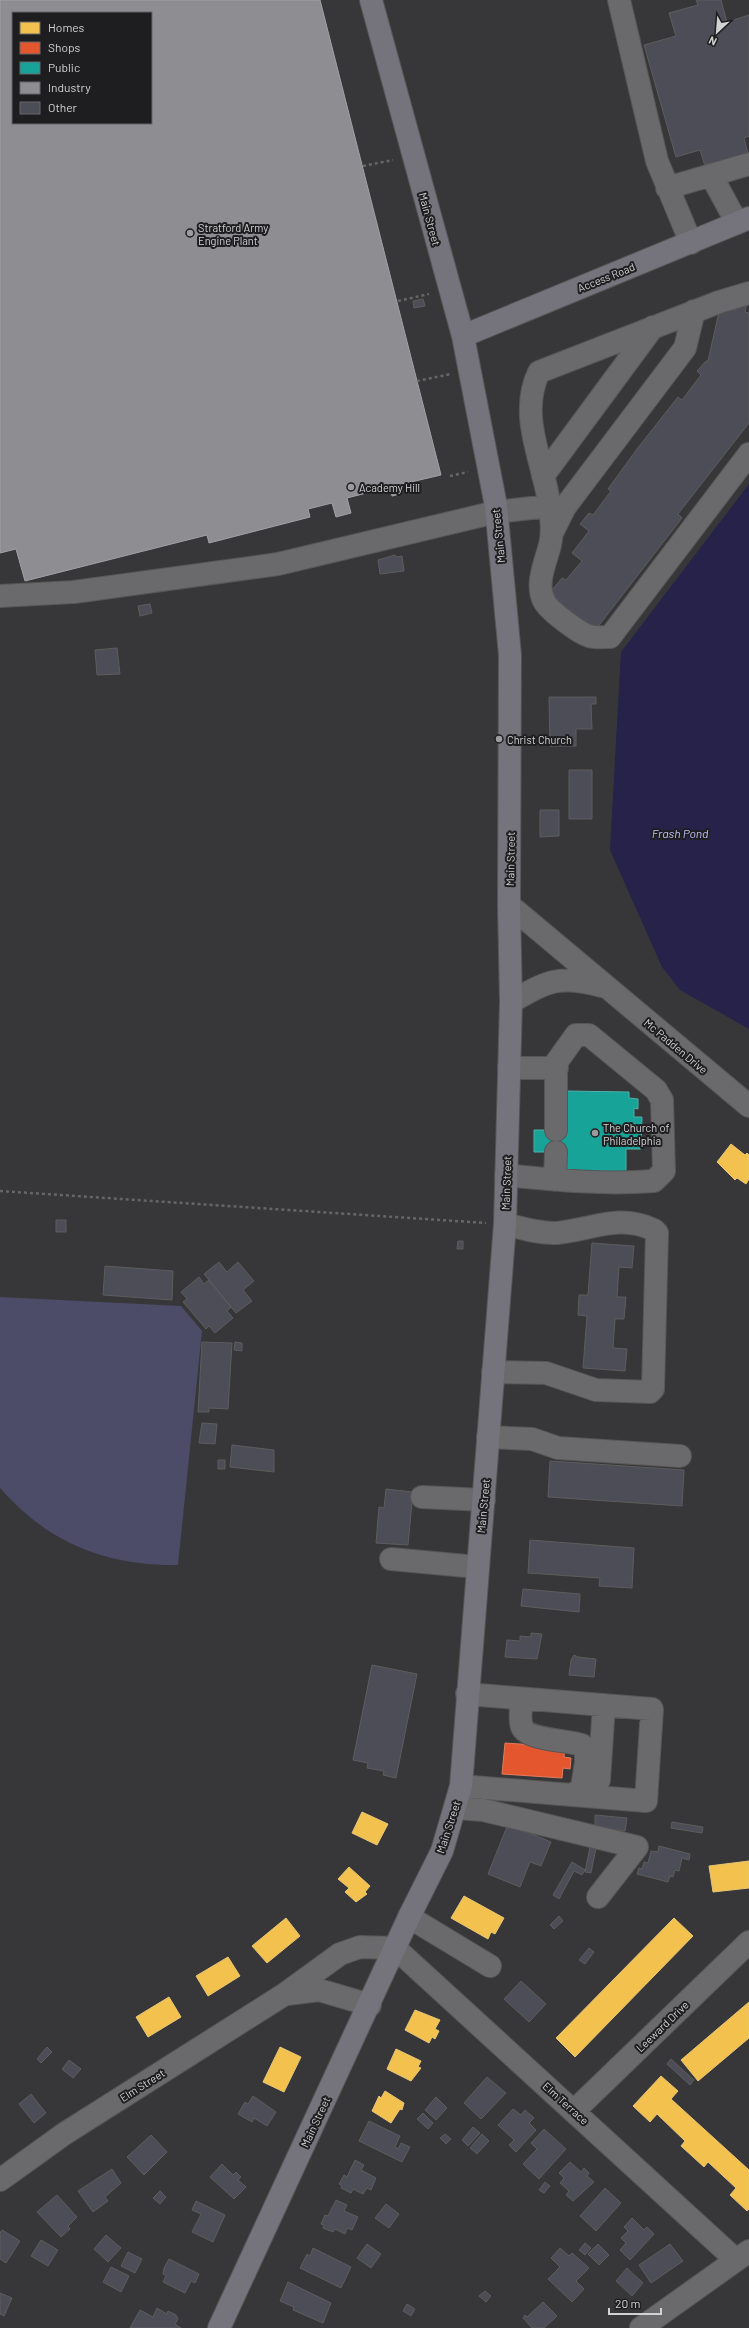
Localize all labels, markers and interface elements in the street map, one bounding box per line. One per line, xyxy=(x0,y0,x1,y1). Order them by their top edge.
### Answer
legend xyxy=(12,12,152,124)
north arrow xyxy=(697,12,737,52)
text: Homes xyxy=(48,20,85,34)
text: N xyxy=(706,34,719,49)
text: Shops xyxy=(48,40,81,54)
text: Public xyxy=(48,60,80,74)
text: Industry xyxy=(48,80,91,94)
text: Other xyxy=(48,100,78,114)
street label: Main Street xyxy=(417,191,443,247)
place label: Stratford Army Engine Plant xyxy=(198,221,268,247)
marker: Stratford Army Engine Plant xyxy=(185,228,195,238)
street label: Access Road xyxy=(575,260,637,294)
place label: Academy Hill xyxy=(359,481,420,494)
marker: Academy Hill xyxy=(346,482,356,492)
street label: Main Street xyxy=(489,508,507,564)
place label: Christ Church xyxy=(507,733,572,746)
marker: Christ Church xyxy=(494,734,504,744)
water label: Frash Pond xyxy=(652,826,709,840)
street label: Main Street xyxy=(503,832,517,886)
street label: Mc Padden Drive xyxy=(642,1016,710,1076)
place label: The Church of Philadelphia xyxy=(603,1121,669,1147)
marker: The Church of Philadelphia xyxy=(590,1128,600,1138)
street label: Main Street xyxy=(499,1156,513,1210)
street label: Main Street xyxy=(474,1478,492,1534)
street label: Main Street xyxy=(433,1799,463,1855)
street label: Leeward Drive xyxy=(633,1998,691,2054)
street label: Elm Street xyxy=(117,2066,167,2104)
street label: Elm Terrace xyxy=(540,2079,592,2127)
street label: Main Street xyxy=(298,2095,332,2149)
scale bar xyxy=(609,2290,661,2316)
text: 20 m xyxy=(615,2296,641,2310)

